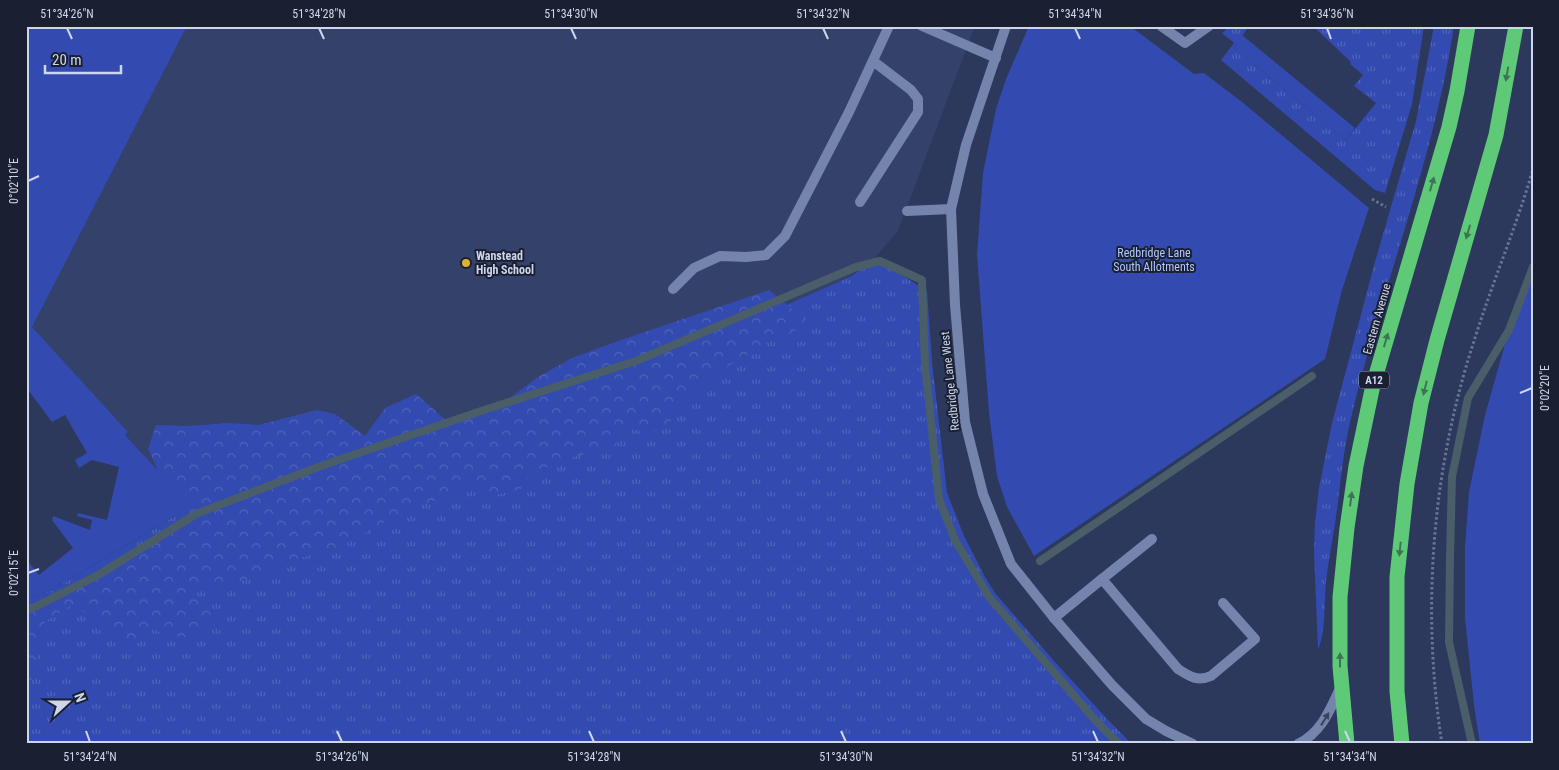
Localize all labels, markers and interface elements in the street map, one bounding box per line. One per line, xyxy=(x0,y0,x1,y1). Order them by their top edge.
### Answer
text: 51°34'26"N xyxy=(40,7,94,21)
text: 51°34'28"N xyxy=(292,7,346,21)
text: 51°34'30"N xyxy=(544,7,598,21)
text: 51°34'32"N xyxy=(796,7,850,21)
text: 51°34'34"N xyxy=(1048,7,1102,21)
text: 51°34'36"N xyxy=(1300,7,1354,21)
scale bar xyxy=(45,42,121,74)
text: 20 m xyxy=(52,51,82,69)
one-way arrow xyxy=(1503,67,1511,83)
text: 0°02'10"E xyxy=(7,158,21,204)
one-way arrow xyxy=(1428,177,1436,192)
one-way arrow xyxy=(1464,224,1472,239)
park label: Redbridge Lane South Allotments xyxy=(1113,246,1195,274)
place label: Wanstead High School xyxy=(476,249,534,277)
marker: Wanstead High School xyxy=(460,257,472,269)
street label: Eastern Avenue xyxy=(1360,282,1394,356)
street label: Redbridge Lane West xyxy=(938,330,962,431)
one-way arrow xyxy=(1382,332,1390,347)
text: 0°02'20"E xyxy=(1538,365,1552,411)
road number: A12 xyxy=(1359,372,1389,388)
one-way arrow xyxy=(1421,381,1429,396)
one-way arrow xyxy=(1348,490,1356,506)
one-way arrow xyxy=(1396,541,1404,557)
text: 0°02'15"E xyxy=(7,550,21,596)
one-way arrow xyxy=(1336,652,1344,668)
north arrow xyxy=(42,678,92,728)
text: N xyxy=(71,690,89,704)
one-way arrow xyxy=(1320,713,1329,726)
text: 51°34'24"N xyxy=(63,750,117,764)
text: 51°34'26"N xyxy=(315,750,369,764)
text: 51°34'28"N xyxy=(567,750,621,764)
text: 51°34'30"N xyxy=(819,750,873,764)
text: 51°34'32"N xyxy=(1071,750,1125,764)
text: 51°34'34"N xyxy=(1323,750,1377,764)

